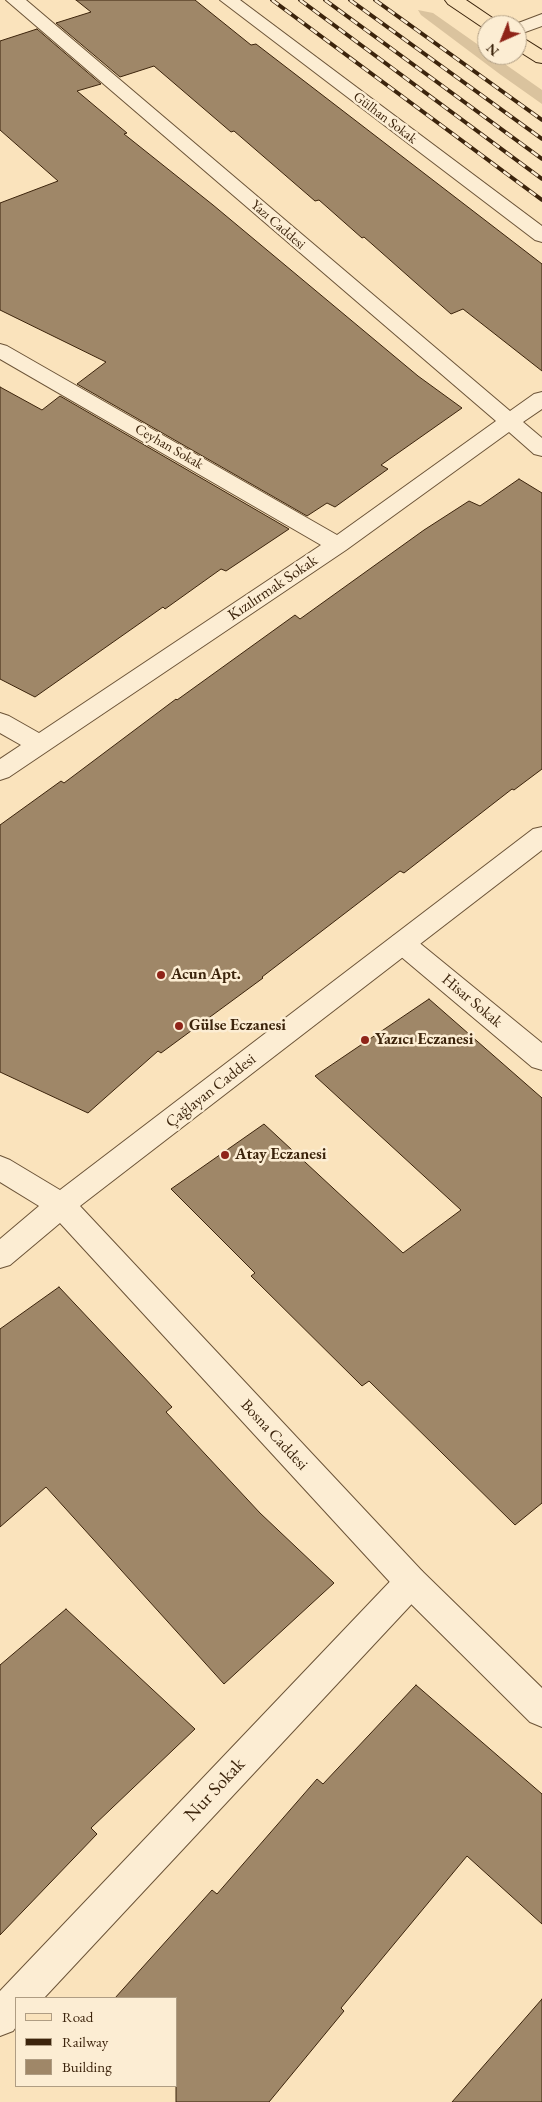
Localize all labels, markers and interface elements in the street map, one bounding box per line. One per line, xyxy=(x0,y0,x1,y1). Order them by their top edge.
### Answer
north arrow xyxy=(477,15,527,65)
text: N xyxy=(482,40,503,60)
street label: Gülhan Sokak xyxy=(350,88,420,148)
street label: Yazı Caddesi xyxy=(247,197,309,253)
street label: Ceyhan Sokak xyxy=(132,421,206,473)
street label: Kızılırmak Sokak xyxy=(225,551,321,625)
place label: Acun Apt. xyxy=(171,965,241,985)
marker: Acun Apt. xyxy=(155,969,167,981)
street label: Hisar Sokak xyxy=(438,970,506,1032)
place label: Gülse Eczanesi xyxy=(189,1016,286,1036)
marker: Gülse Eczanesi xyxy=(173,1020,185,1032)
place label: Yazıcı Eczanesi xyxy=(375,1030,473,1050)
marker: Yazıcı Eczanesi xyxy=(359,1034,371,1046)
street label: Çağlayan Caddesi xyxy=(162,1050,260,1132)
place label: Atay Eczanesi xyxy=(235,1145,326,1165)
marker: Atay Eczanesi xyxy=(219,1149,231,1161)
street label: Bosna Caddesi xyxy=(236,1396,312,1474)
street label: Nur Sokak xyxy=(180,1753,250,1827)
legend xyxy=(15,1997,178,2087)
text: Road xyxy=(62,2007,93,2026)
text: Railway xyxy=(62,2032,108,2051)
text: Building xyxy=(62,2057,112,2076)

